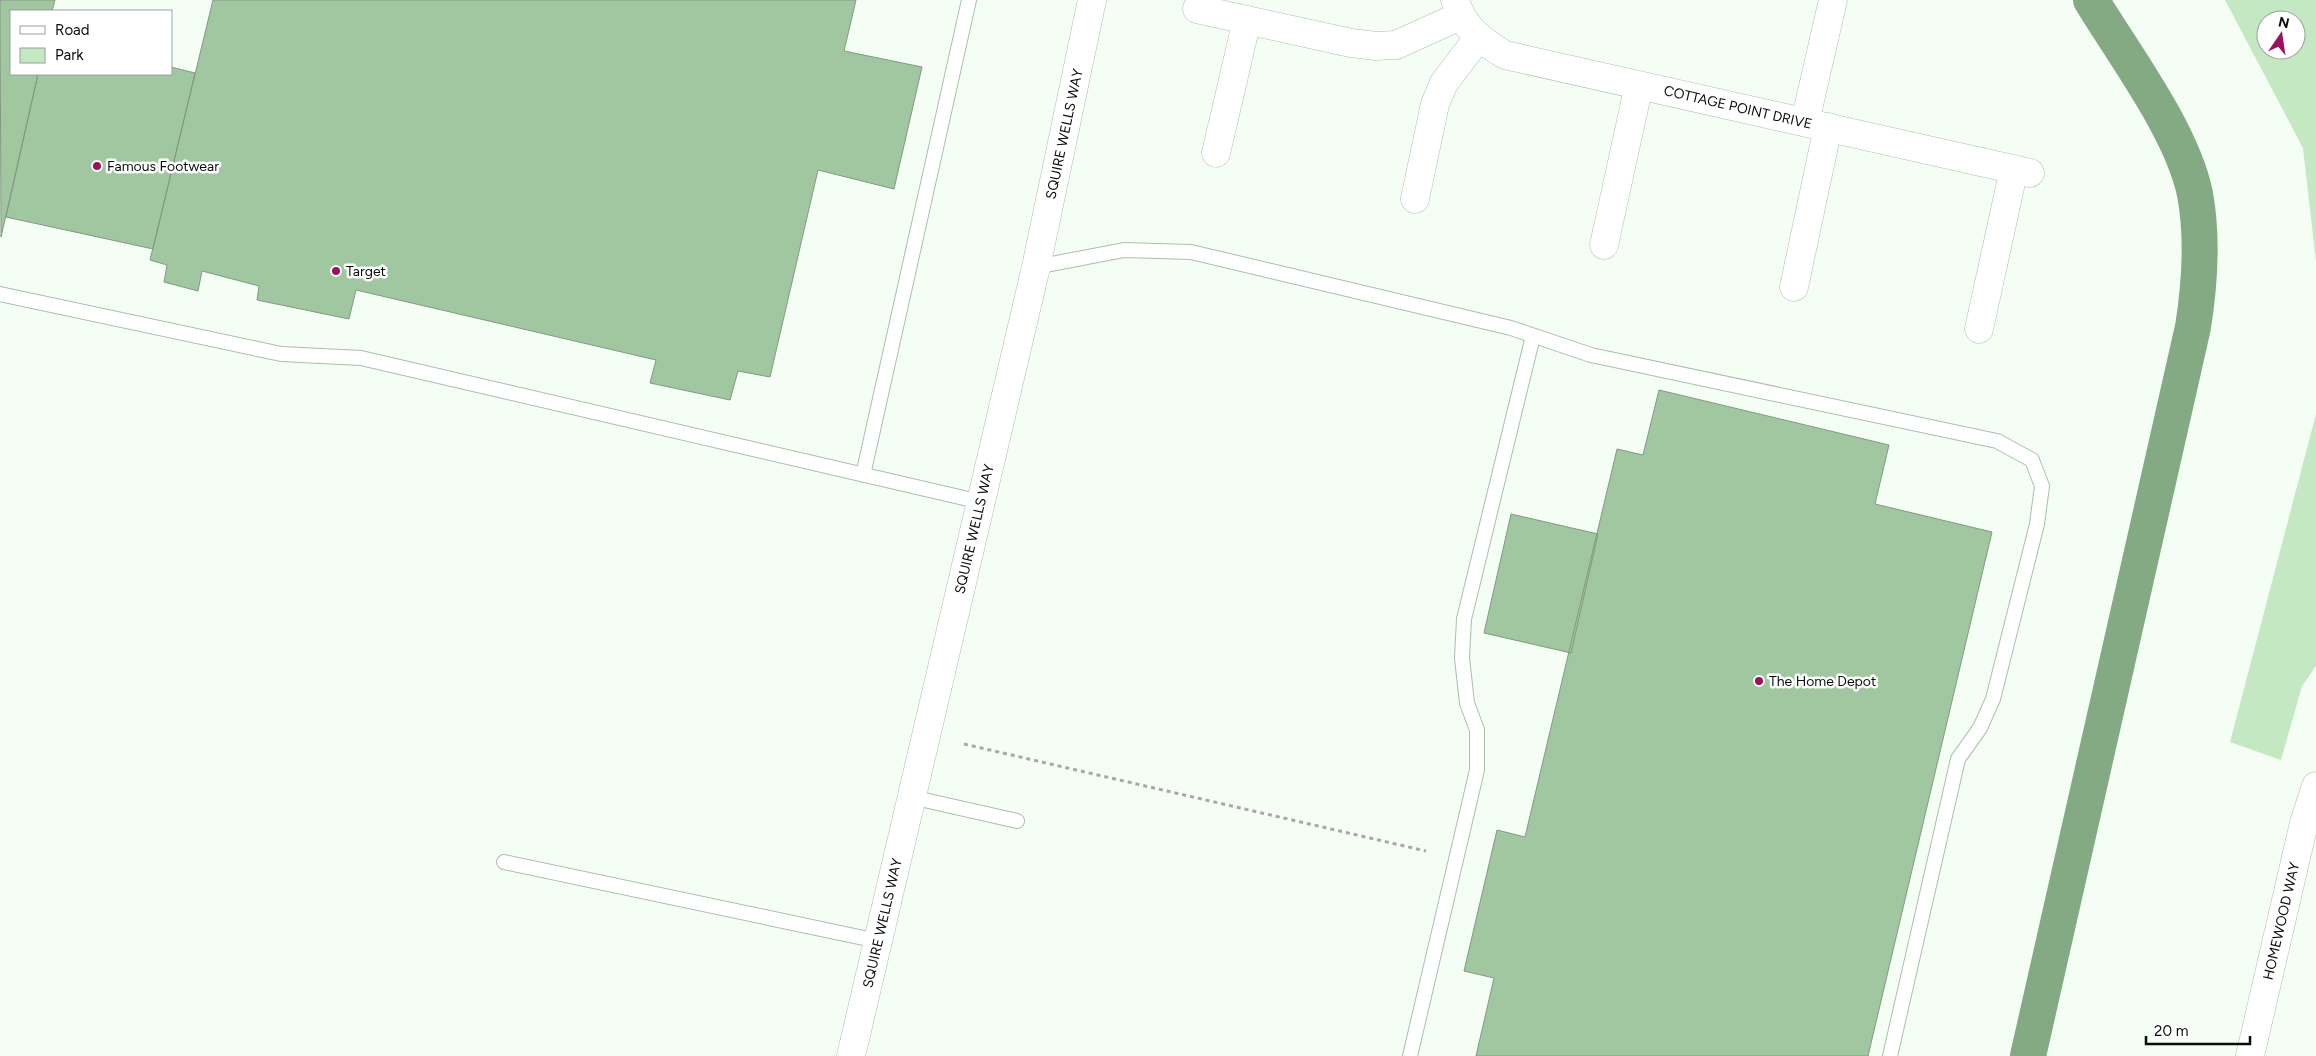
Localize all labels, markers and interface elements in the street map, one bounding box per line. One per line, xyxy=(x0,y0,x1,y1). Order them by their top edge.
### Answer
legend xyxy=(10,10,172,75)
north arrow xyxy=(2256,10,2306,60)
text: N xyxy=(2277,13,2291,32)
text: Road xyxy=(55,21,90,39)
text: Park xyxy=(55,46,84,64)
street label: SQUIRE WELLS WAY xyxy=(1042,67,1087,201)
street label: COTTAGE POINT DRIVE xyxy=(1662,82,1814,133)
place label: Famous Footwear xyxy=(107,158,219,175)
marker: Famous Footwear xyxy=(91,160,103,172)
place label: Target xyxy=(346,263,386,280)
marker: Target xyxy=(330,265,342,277)
street label: SQUIRE WELLS WAY xyxy=(951,462,998,596)
place label: The Home Depot xyxy=(1769,673,1876,690)
marker: The Home Depot xyxy=(1753,675,1765,687)
street label: SQUIRE WELLS WAY xyxy=(859,856,906,990)
street label: HOMEWOOD WAY xyxy=(2260,860,2303,982)
scale bar xyxy=(2146,1014,2250,1046)
text: 20 m xyxy=(2154,1022,2188,1040)

